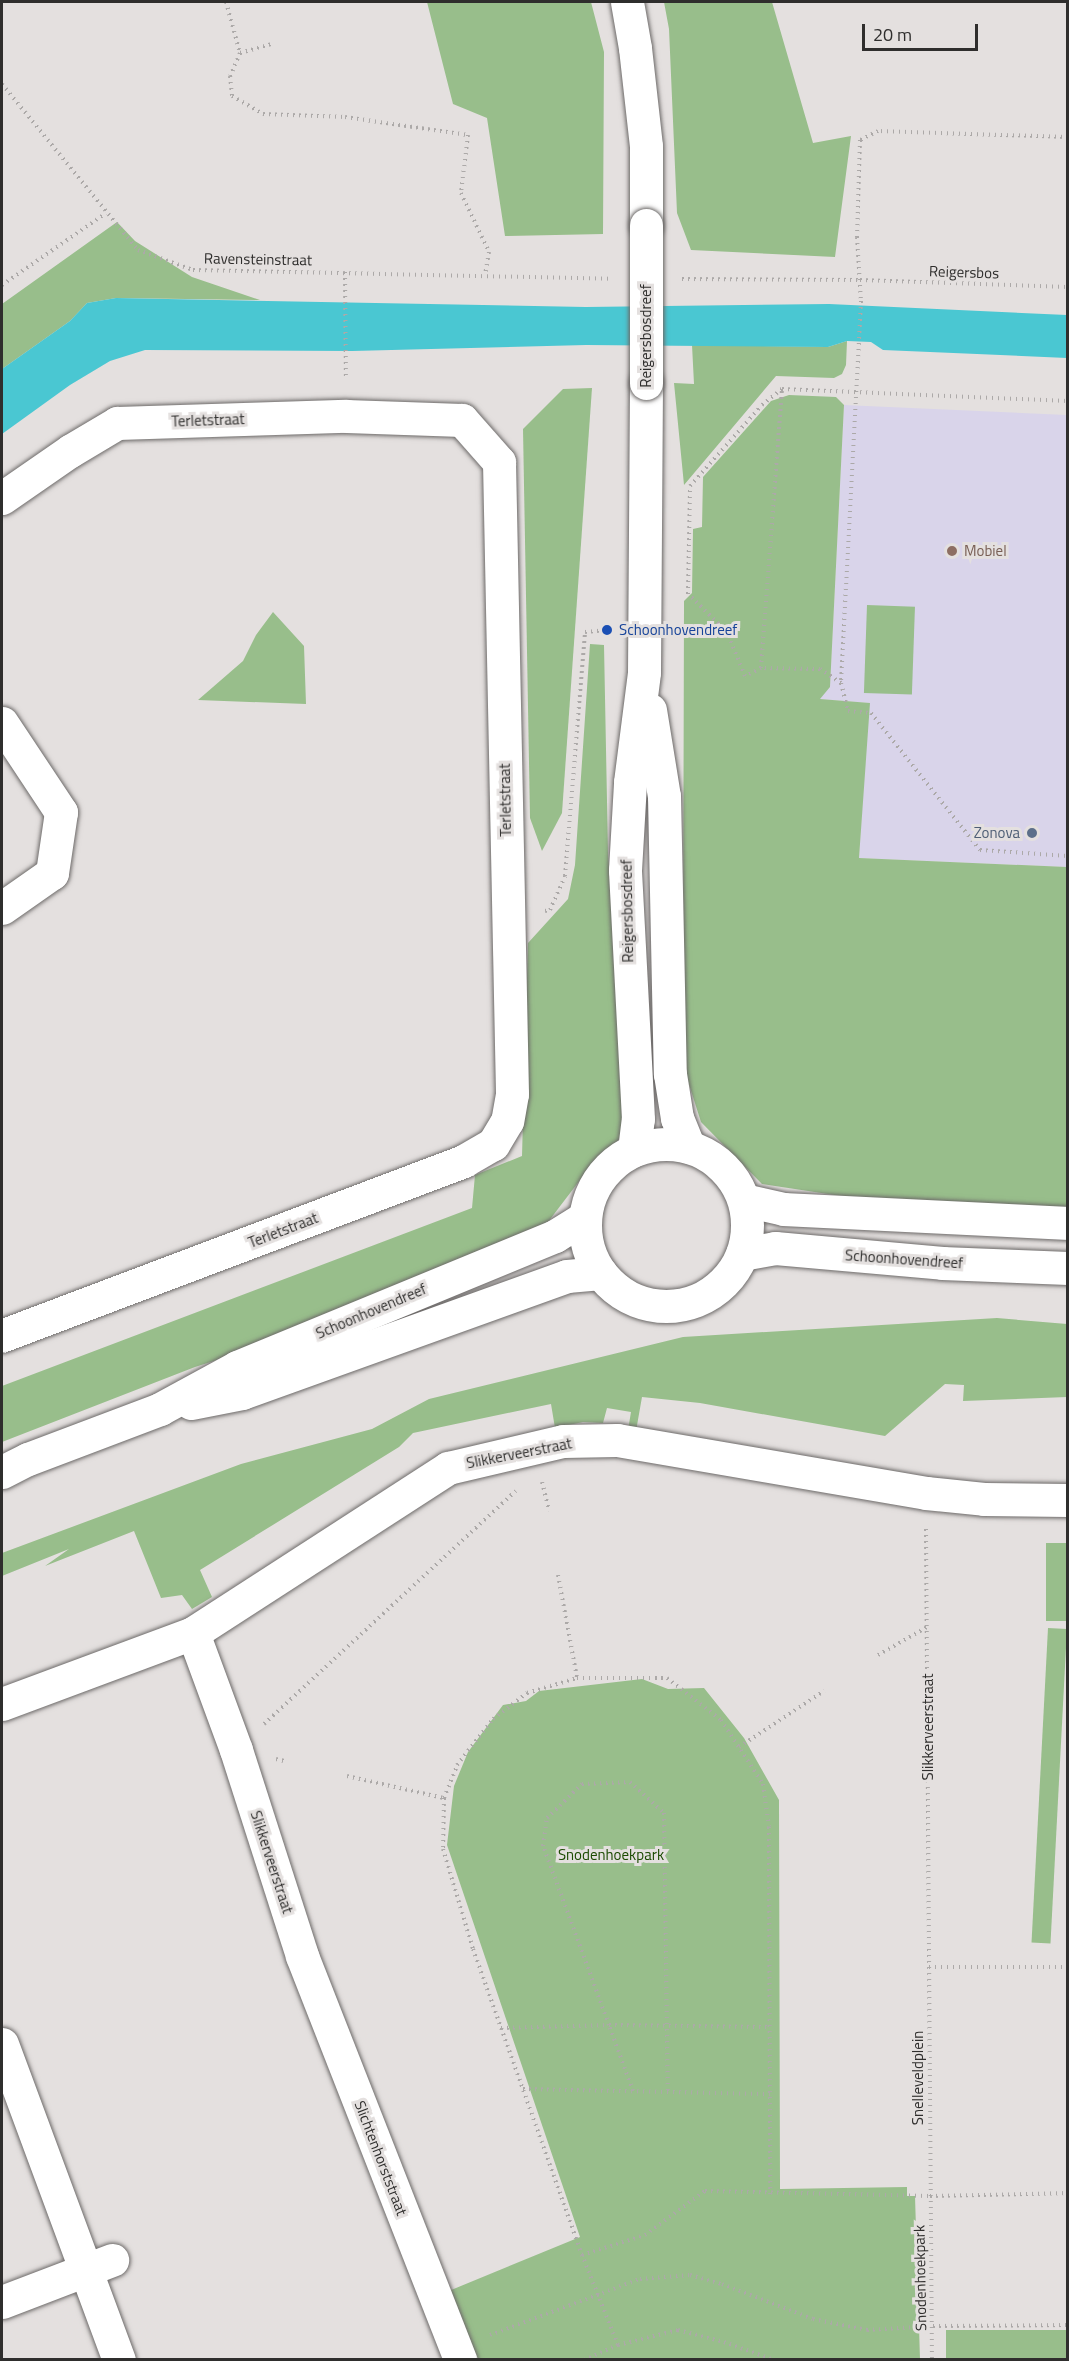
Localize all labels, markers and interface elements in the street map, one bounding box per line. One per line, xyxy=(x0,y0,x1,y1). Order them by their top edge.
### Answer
scale bar xyxy=(865,12,980,50)
text: 20 m xyxy=(873,21,912,48)
street label: Ravensteinstraat xyxy=(204,249,312,269)
street label: Reigersbos xyxy=(929,262,999,282)
street label: Reigersbosdreef xyxy=(637,284,655,388)
street label: Terletstraat xyxy=(171,410,245,430)
place label: Mobiel xyxy=(964,542,1007,560)
marker: Mobiel xyxy=(945,544,959,558)
place label: Schoonhovendreef xyxy=(619,621,737,639)
marker: Schoonhovendreef xyxy=(600,623,614,637)
street label: Terletstraat xyxy=(495,763,515,837)
place label: Zonova xyxy=(974,824,1020,842)
marker: Zonova xyxy=(1025,826,1039,840)
street label: Reigersbosdreef xyxy=(617,859,637,963)
street label: Terletstraat xyxy=(246,1208,320,1252)
street label: Schoonhovendreef xyxy=(844,1246,964,1272)
street label: Schoonhovendreef xyxy=(313,1280,429,1342)
street label: Slikkerveerstraat xyxy=(465,1434,573,1472)
street label: Slikkerveerstraat xyxy=(919,1674,937,1780)
street label: Slikkerveerstraat xyxy=(247,1808,297,1916)
park label: Snodenhoekpark xyxy=(558,1846,664,1864)
street label: Snelleveldplein xyxy=(909,2031,927,2125)
street label: Slichtenhorststraat xyxy=(351,2098,411,2218)
street label: Snodenhoekpark xyxy=(910,2225,930,2331)

